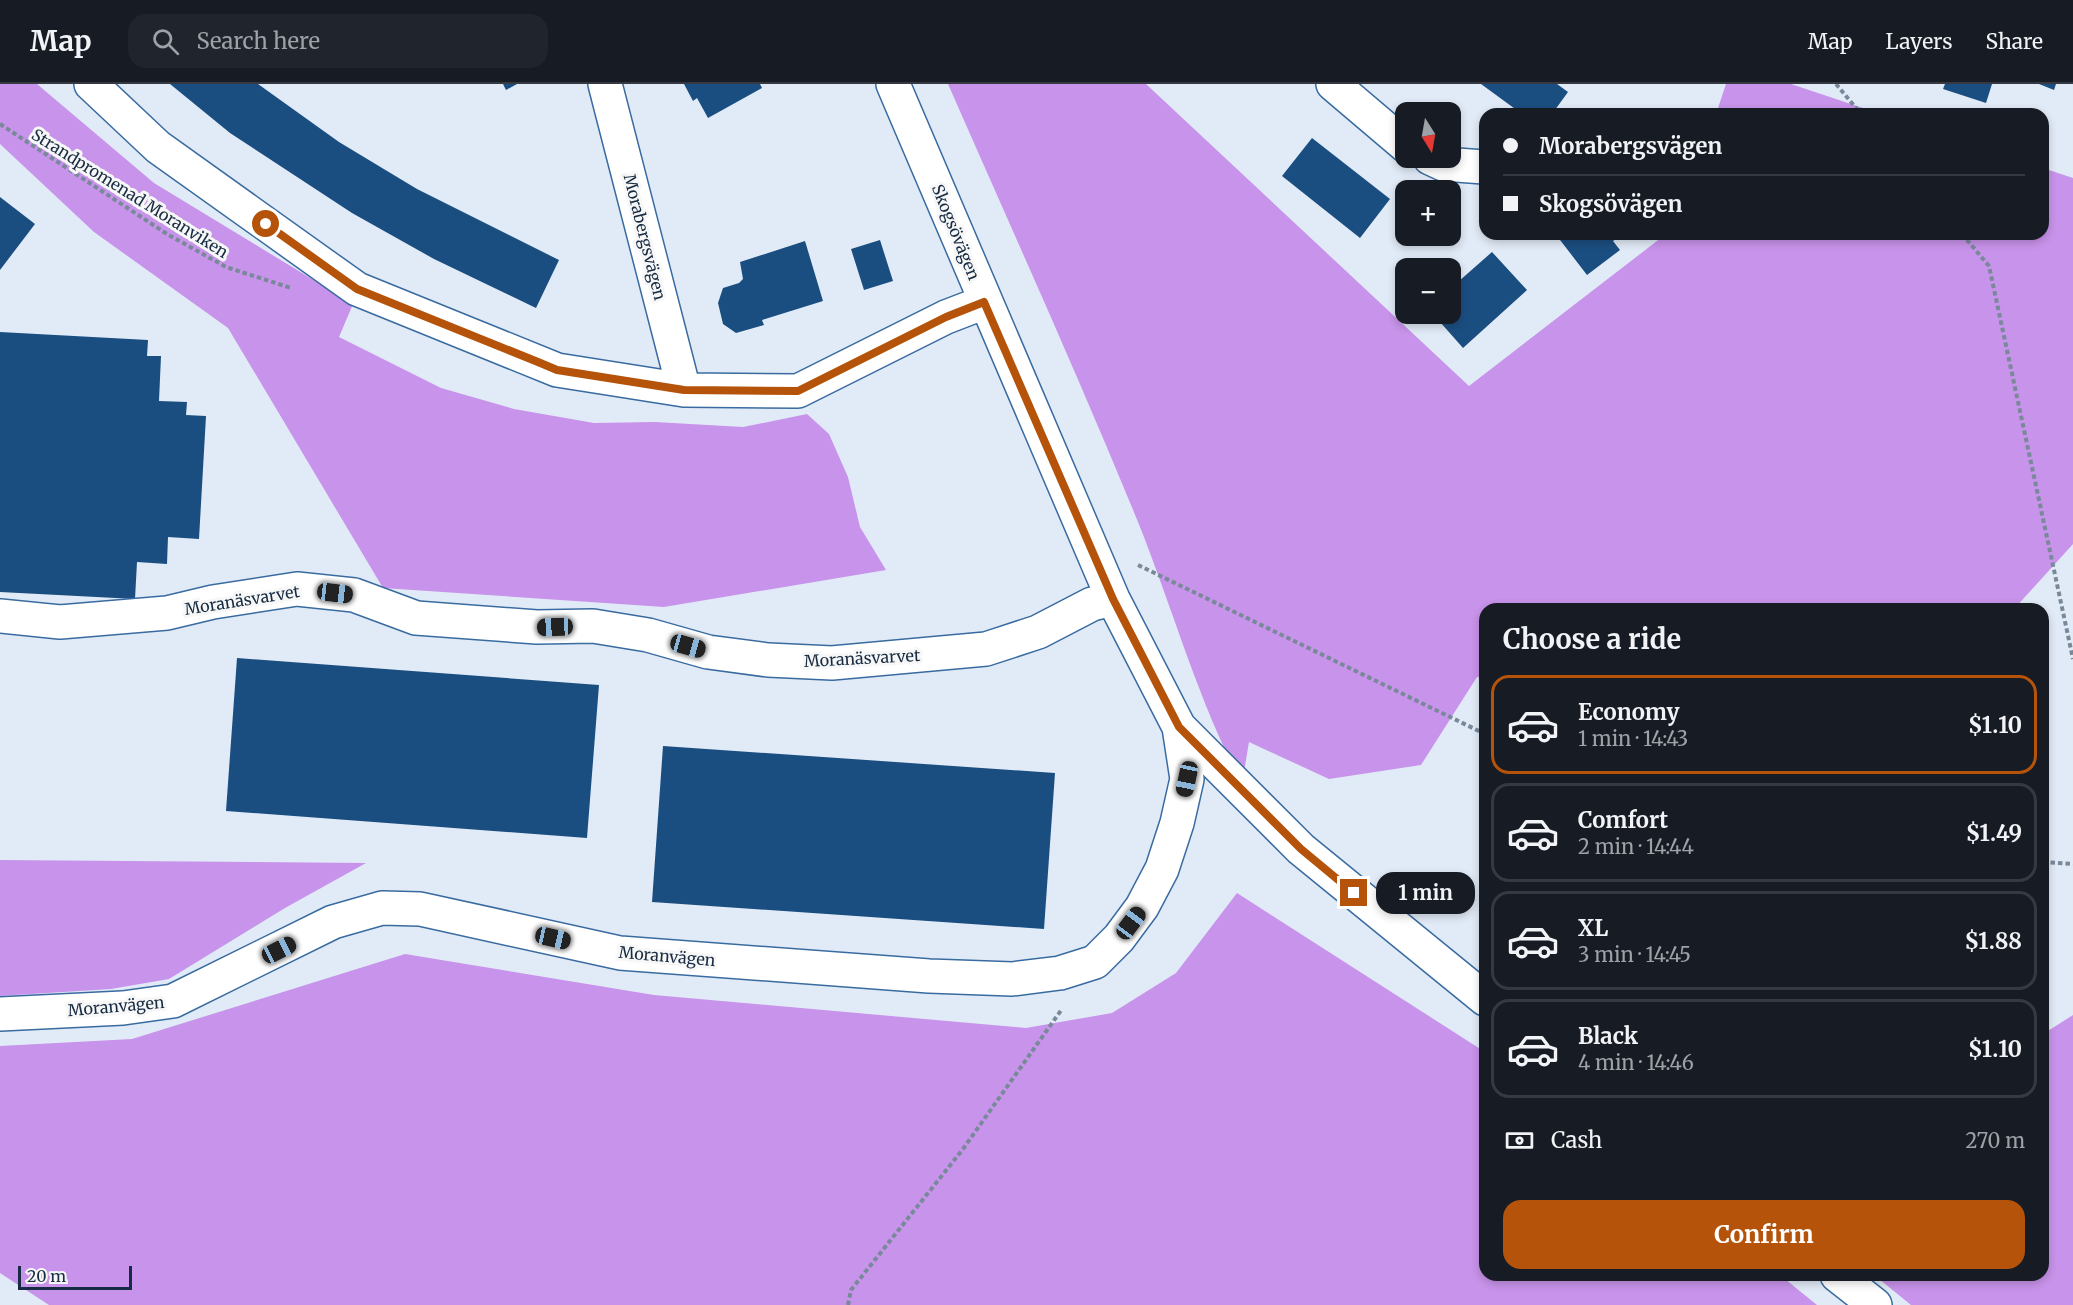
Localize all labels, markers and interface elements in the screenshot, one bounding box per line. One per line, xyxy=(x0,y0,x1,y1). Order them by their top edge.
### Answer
search box xyxy=(128,14,548,68)
text: Map xyxy=(30,23,92,59)
icon: search xyxy=(149,25,182,58)
text: Search here xyxy=(197,27,320,55)
text: Map xyxy=(1808,28,1853,55)
text: Layers xyxy=(1886,28,1953,55)
text: Share xyxy=(1986,28,2043,55)
north arrow xyxy=(1395,102,1461,168)
map controls xyxy=(1395,102,1461,324)
street label: Strandpromenad Moranviken xyxy=(28,124,232,262)
text: Morabergsvägen xyxy=(1539,132,1722,160)
street label: Morabergsvägen xyxy=(620,172,670,302)
button: + xyxy=(1395,180,1461,246)
street label: Skogsövägen xyxy=(928,181,984,283)
text: Skogsövägen xyxy=(1539,190,1682,218)
route start xyxy=(252,210,279,237)
button: − xyxy=(1395,258,1461,324)
street label: Moranäsvarvet xyxy=(183,581,302,619)
car xyxy=(316,582,354,604)
car xyxy=(537,617,573,637)
text: Choose a ride xyxy=(1503,622,1681,656)
car xyxy=(668,632,708,660)
street label: Moranäsvarvet xyxy=(803,645,921,671)
icon: car xyxy=(1506,698,1560,752)
text: Economy xyxy=(1578,698,1679,726)
text: $1.10 xyxy=(1968,711,2022,739)
text: 1 min · 14:43 xyxy=(1578,726,1688,751)
car xyxy=(1174,760,1200,798)
icon: car xyxy=(1506,806,1560,860)
text: Comfort xyxy=(1578,806,1668,834)
text: $1.49 xyxy=(1966,819,2022,847)
text: 2 min · 14:44 xyxy=(1578,834,1694,859)
callout: 1 min xyxy=(1375,872,1474,914)
route end xyxy=(1340,879,1367,906)
text: 1 min xyxy=(1398,880,1453,905)
car xyxy=(1113,903,1149,943)
icon: car xyxy=(1506,914,1560,968)
text: XL xyxy=(1578,914,1608,942)
car xyxy=(533,925,573,951)
text: $1.88 xyxy=(1964,927,2022,955)
car xyxy=(259,934,299,966)
street label: Moranvägen xyxy=(618,942,716,970)
text: 3 min · 14:45 xyxy=(1578,942,1691,967)
street label: Moranvägen xyxy=(67,992,165,1020)
icon: car xyxy=(1506,1022,1560,1076)
text: Black xyxy=(1578,1022,1638,1050)
text: $1.10 xyxy=(1968,1035,2022,1063)
text: 4 min · 14:46 xyxy=(1578,1050,1694,1075)
icon: cash xyxy=(1503,1124,1536,1157)
text: Cash xyxy=(1551,1126,1602,1154)
text: 270 m xyxy=(1965,1128,2025,1153)
button: Confirm xyxy=(1503,1200,2025,1269)
scale bar xyxy=(18,1263,132,1290)
text: 20 m xyxy=(27,1266,66,1286)

